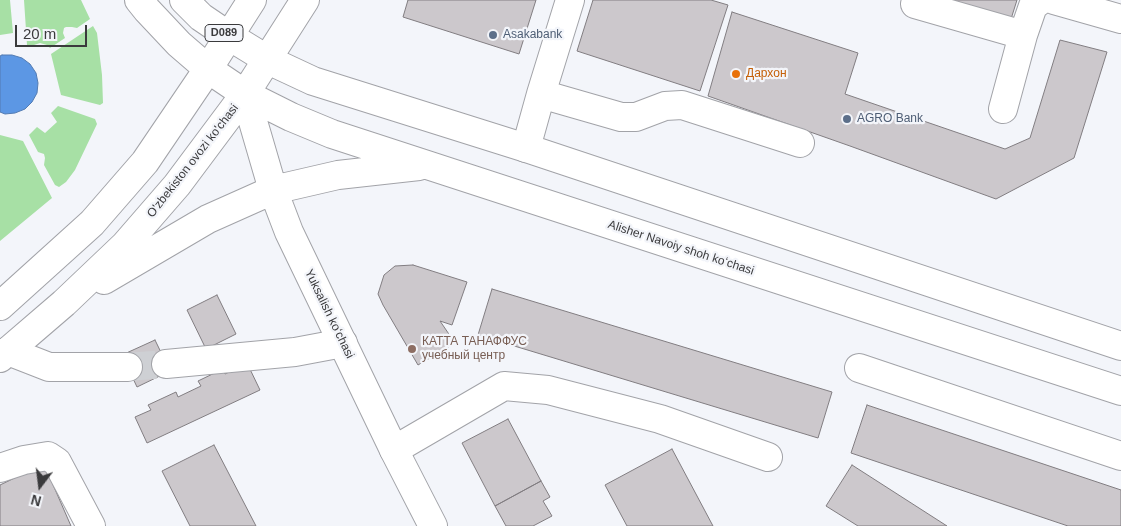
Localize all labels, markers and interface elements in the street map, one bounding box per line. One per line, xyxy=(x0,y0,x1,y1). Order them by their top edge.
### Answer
scale bar xyxy=(18,15,90,47)
road number: D089 xyxy=(205,24,243,42)
text: 20 m xyxy=(23,25,56,42)
place label: Asakabank xyxy=(503,28,562,42)
marker: Asakabank xyxy=(487,29,499,41)
place label: Дархон xyxy=(746,67,787,81)
marker: Дархон xyxy=(730,68,742,80)
street label: O'zbekiston ovozi ko'chasi xyxy=(144,101,242,221)
place label: AGRO Bank xyxy=(857,112,923,126)
marker: AGRO Bank xyxy=(841,113,853,125)
street label: Alisher Navoiy shoh koʻchasi xyxy=(606,218,756,278)
street label: Yuksalish koʻchasi xyxy=(301,267,357,361)
place label: КАТТА ТАНАФФУС учебный центр xyxy=(422,335,527,363)
marker: КАТТА ТАНАФФУС учебный центр xyxy=(406,343,418,355)
north arrow xyxy=(15,461,65,511)
text: N xyxy=(29,491,43,510)

